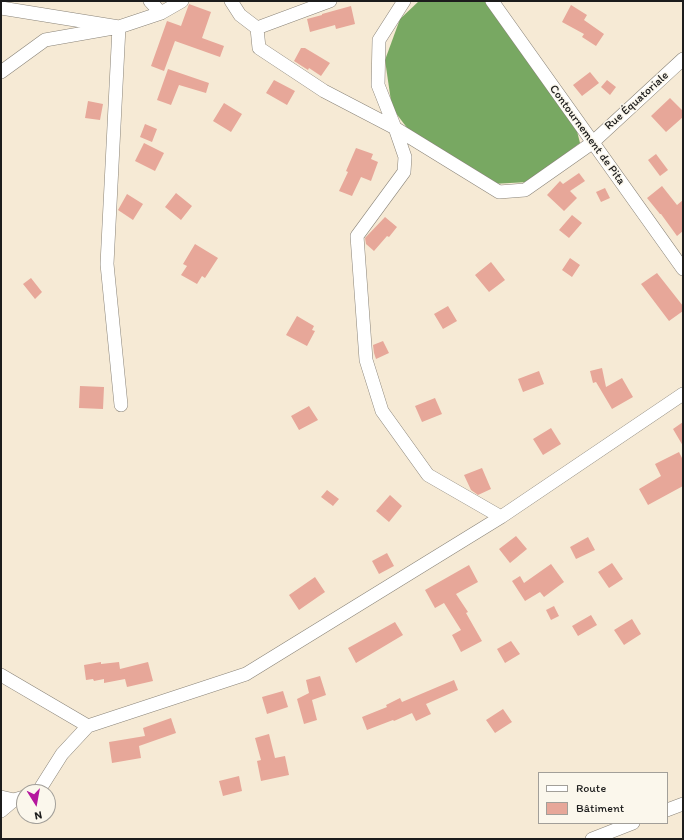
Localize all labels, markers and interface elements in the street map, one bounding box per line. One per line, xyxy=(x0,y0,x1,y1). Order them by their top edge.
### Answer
street label: Rue Équatoriale xyxy=(602,69,672,133)
street label: Contournement de Pita xyxy=(546,82,628,188)
legend xyxy=(538,772,668,824)
text: Route xyxy=(576,781,606,795)
north arrow xyxy=(16,784,56,824)
text: Bâtiment xyxy=(576,801,624,815)
text: N xyxy=(33,808,43,822)

